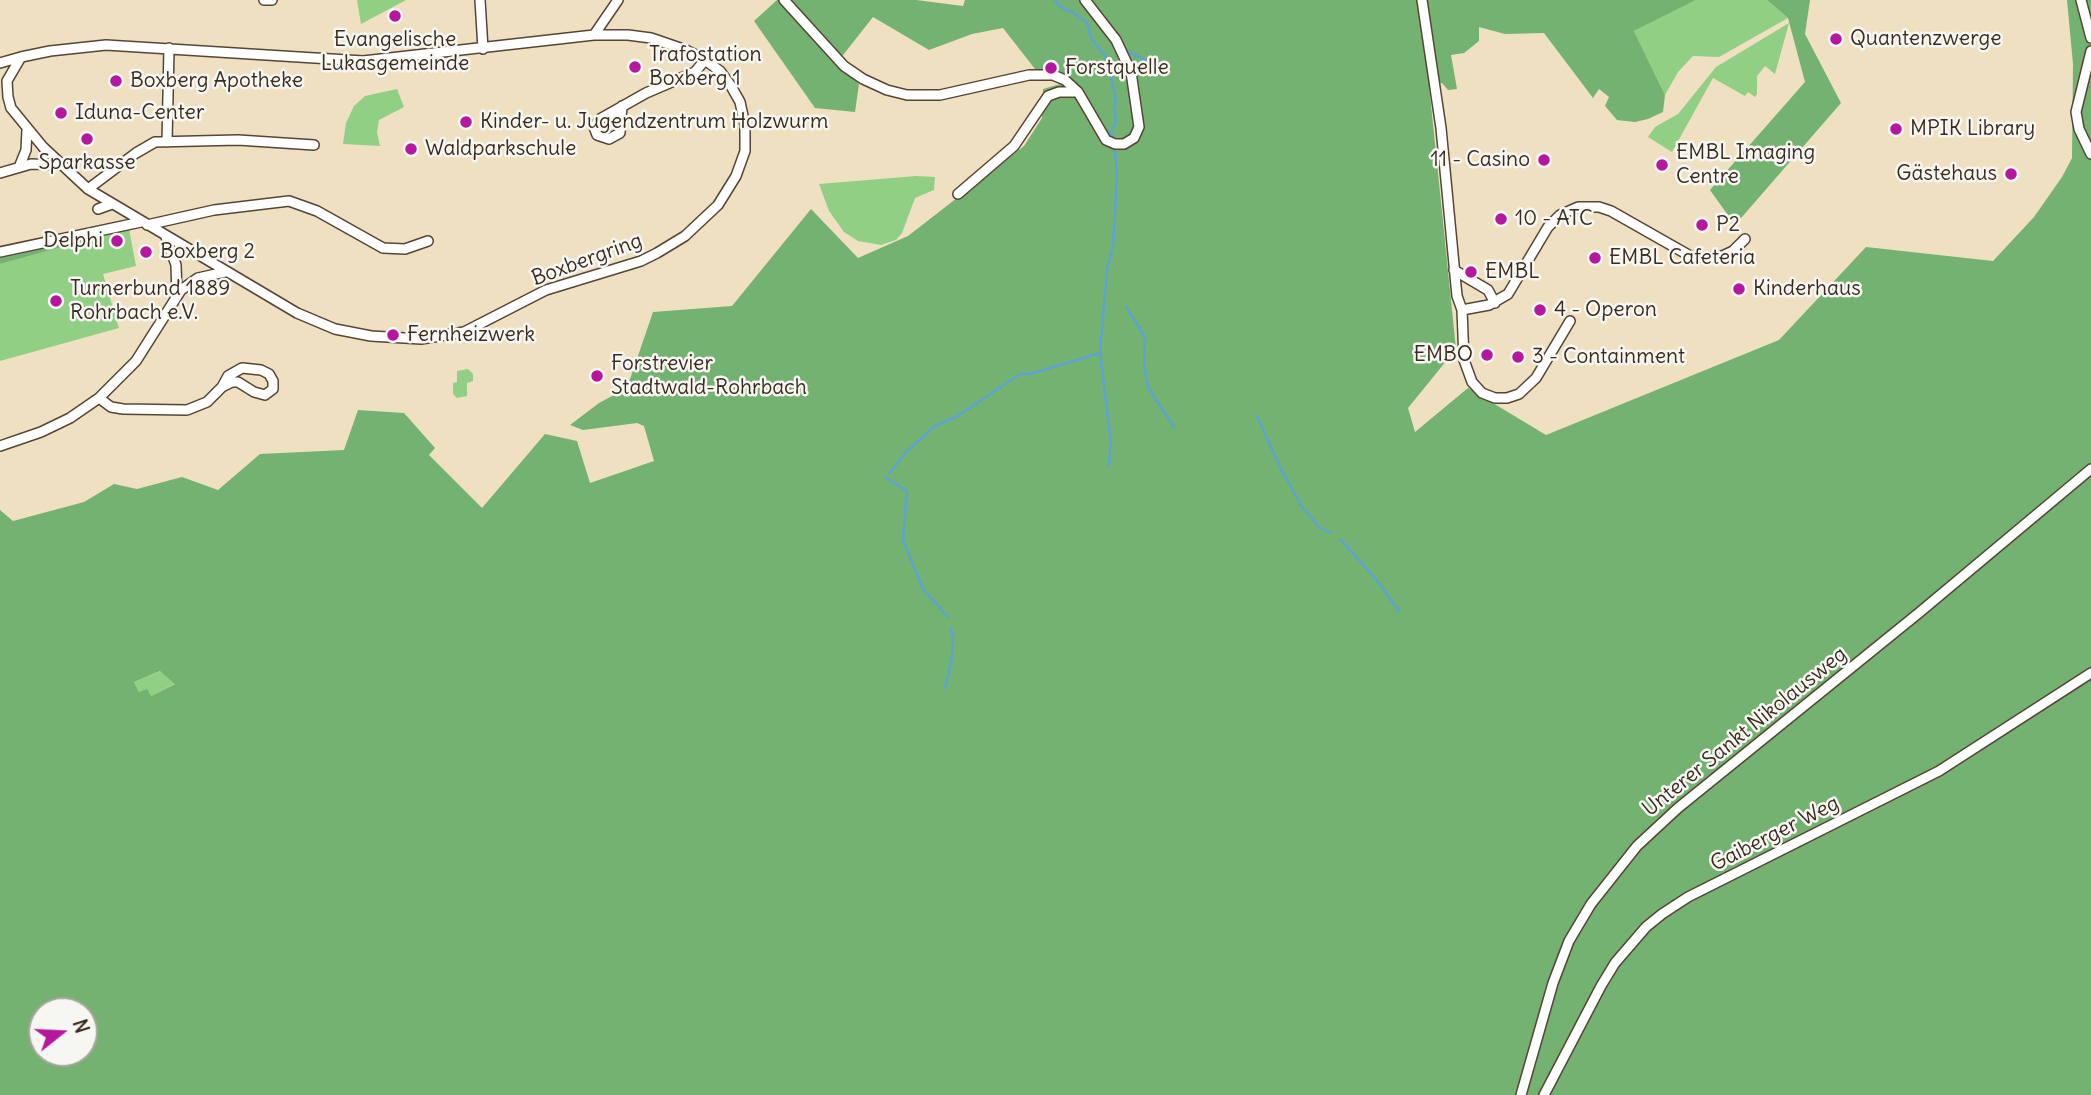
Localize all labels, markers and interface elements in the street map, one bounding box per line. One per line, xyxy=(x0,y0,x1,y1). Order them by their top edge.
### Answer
marker: Evangelische Lukasgemeinde xyxy=(387,8,403,24)
place label: Quantenzwerge xyxy=(1850,26,2002,52)
place label: Evangelische Lukasgemeinde xyxy=(321,27,469,77)
marker: Quantenzwerge xyxy=(1828,31,1844,47)
place label: Trafostation Boxberg 1 xyxy=(649,42,762,92)
place label: Forstquelle xyxy=(1065,55,1169,81)
marker: Trafostation Boxberg 1 xyxy=(627,59,643,75)
marker: Forstquelle xyxy=(1043,60,1059,76)
place label: Boxberg Apotheke xyxy=(130,68,303,94)
marker: Boxberg Apotheke xyxy=(108,73,124,89)
place label: Iduna-Center xyxy=(75,100,204,126)
marker: Iduna-Center xyxy=(53,105,69,121)
place label: Kinder- u. Jugendzentrum Holzwurm xyxy=(480,109,828,135)
marker: Kinder- u. Jugendzentrum Holzwurm xyxy=(458,114,474,130)
place label: MPIK Library xyxy=(1910,116,2035,142)
marker: MPIK Library xyxy=(1888,121,1904,137)
marker: Sparkasse xyxy=(79,131,95,147)
place label: Waldparkschule xyxy=(425,136,576,162)
place label: EMBL Imaging Centre xyxy=(1676,140,1815,190)
marker: Waldparkschule xyxy=(403,141,419,157)
place label: 11 - Casino xyxy=(1430,147,1530,173)
place label: Sparkasse xyxy=(38,150,136,176)
marker: 11 - Casino xyxy=(1536,152,1552,168)
marker: EMBL Imaging Centre xyxy=(1654,157,1670,173)
place label: Gästehaus xyxy=(1896,161,1997,187)
marker: Gästehaus xyxy=(2003,166,2019,182)
place label: 10 - ATC xyxy=(1515,206,1593,232)
marker: 10 - ATC xyxy=(1493,211,1509,227)
place label: P2 xyxy=(1716,212,1740,238)
marker: P2 xyxy=(1694,217,1710,233)
place label: Delphi xyxy=(43,228,103,254)
street label: Boxbergring xyxy=(528,228,646,292)
marker: Delphi xyxy=(109,233,125,249)
place label: Boxberg 2 xyxy=(160,239,255,265)
marker: Boxberg 2 xyxy=(138,244,154,260)
place label: EMBL Cafeteria xyxy=(1609,245,1755,271)
marker: EMBL Cafeteria xyxy=(1587,250,1603,266)
place label: EMBL xyxy=(1485,259,1540,285)
marker: EMBL xyxy=(1463,264,1479,280)
place label: Turnerbund 1889 Rohrbach e.V. xyxy=(70,276,230,326)
place label: Kinderhaus xyxy=(1753,276,1861,302)
marker: Kinderhaus xyxy=(1731,281,1747,297)
marker: Turnerbund 1889 Rohrbach e.V. xyxy=(48,293,64,309)
place label: 4 - Operon xyxy=(1554,297,1657,323)
marker: 4 - Operon xyxy=(1532,302,1548,318)
place label: Fernheizwerk xyxy=(407,322,535,348)
marker: Fernheizwerk xyxy=(385,327,401,343)
place label: EMBO xyxy=(1414,342,1473,368)
place label: 3 - Containment xyxy=(1532,344,1685,370)
marker: EMBO xyxy=(1479,347,1495,363)
marker: 3 - Containment xyxy=(1510,349,1526,365)
place label: Forstrevier Stadtwald-Rohrbach xyxy=(611,351,807,401)
marker: Forstrevier Stadtwald-Rohrbach xyxy=(589,368,605,384)
street label: Unterer Sankt Nikolausweg xyxy=(1638,642,1852,822)
street label: Gaiberger Weg xyxy=(1706,791,1844,877)
north arrow xyxy=(28,997,98,1067)
text: N xyxy=(68,1016,95,1036)

